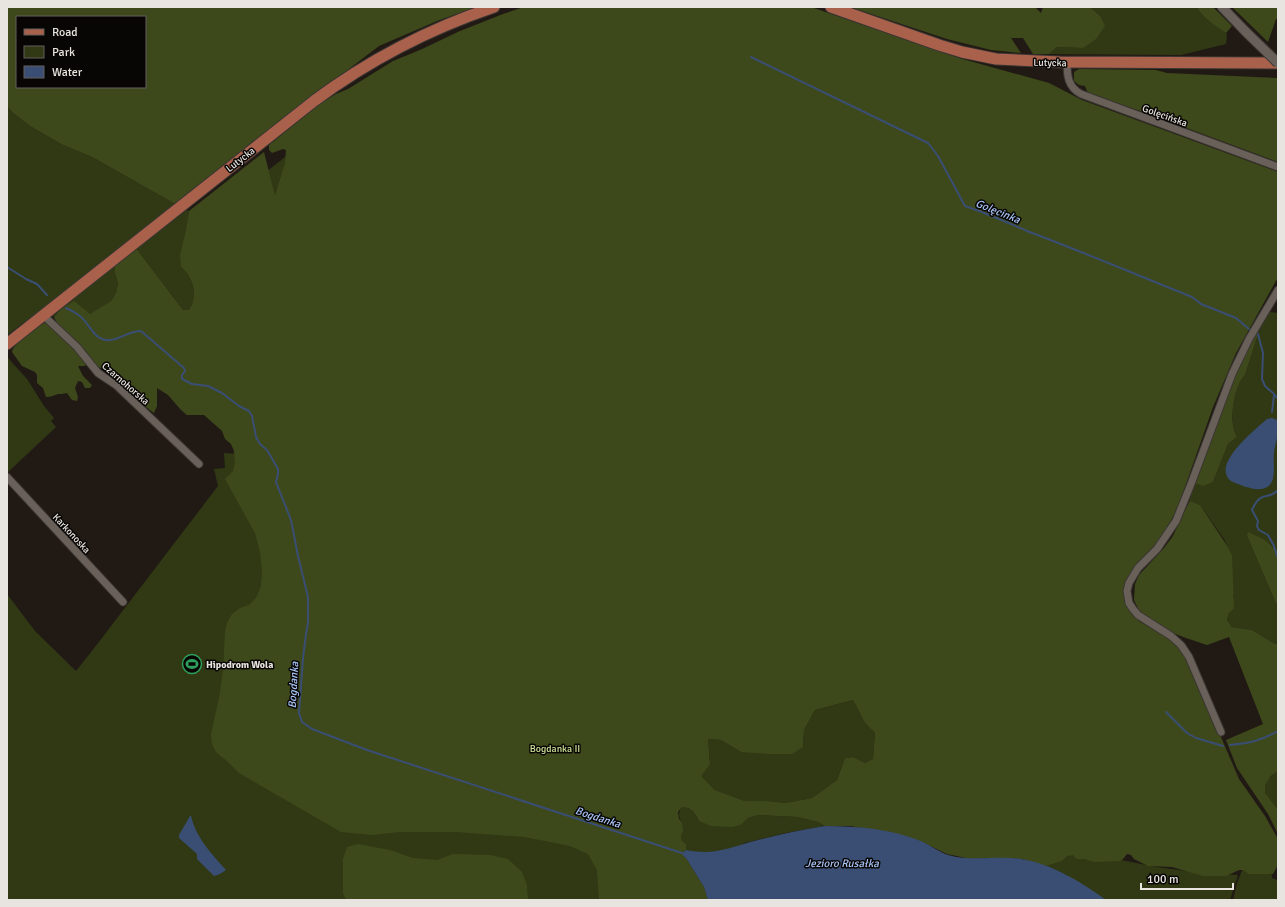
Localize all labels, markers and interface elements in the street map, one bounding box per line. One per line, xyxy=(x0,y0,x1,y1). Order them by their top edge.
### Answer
legend xyxy=(16,16,146,88)
text: Road xyxy=(52,25,78,40)
text: Park xyxy=(52,45,75,60)
street label: Lutycka xyxy=(1033,57,1067,69)
text: Water xyxy=(52,65,83,80)
street label: Golęcińska xyxy=(1141,102,1189,130)
street label: Lutycka xyxy=(224,145,257,175)
water label: Golęcinka xyxy=(974,197,1022,226)
street label: Czarnohorska xyxy=(99,360,151,408)
street label: Karkonoska xyxy=(50,511,93,556)
sports icon: Hipodrom Wola xyxy=(181,653,203,675)
place label: Hipodrom Wola xyxy=(206,659,273,671)
water label: Bogdanka xyxy=(286,661,301,709)
park label: Bogdanka II xyxy=(530,743,580,755)
water label: Bogdanka xyxy=(574,804,622,831)
water label: Jezioro Rusałka xyxy=(805,857,879,870)
scale bar xyxy=(1141,865,1233,891)
text: 100 m xyxy=(1147,872,1179,887)

